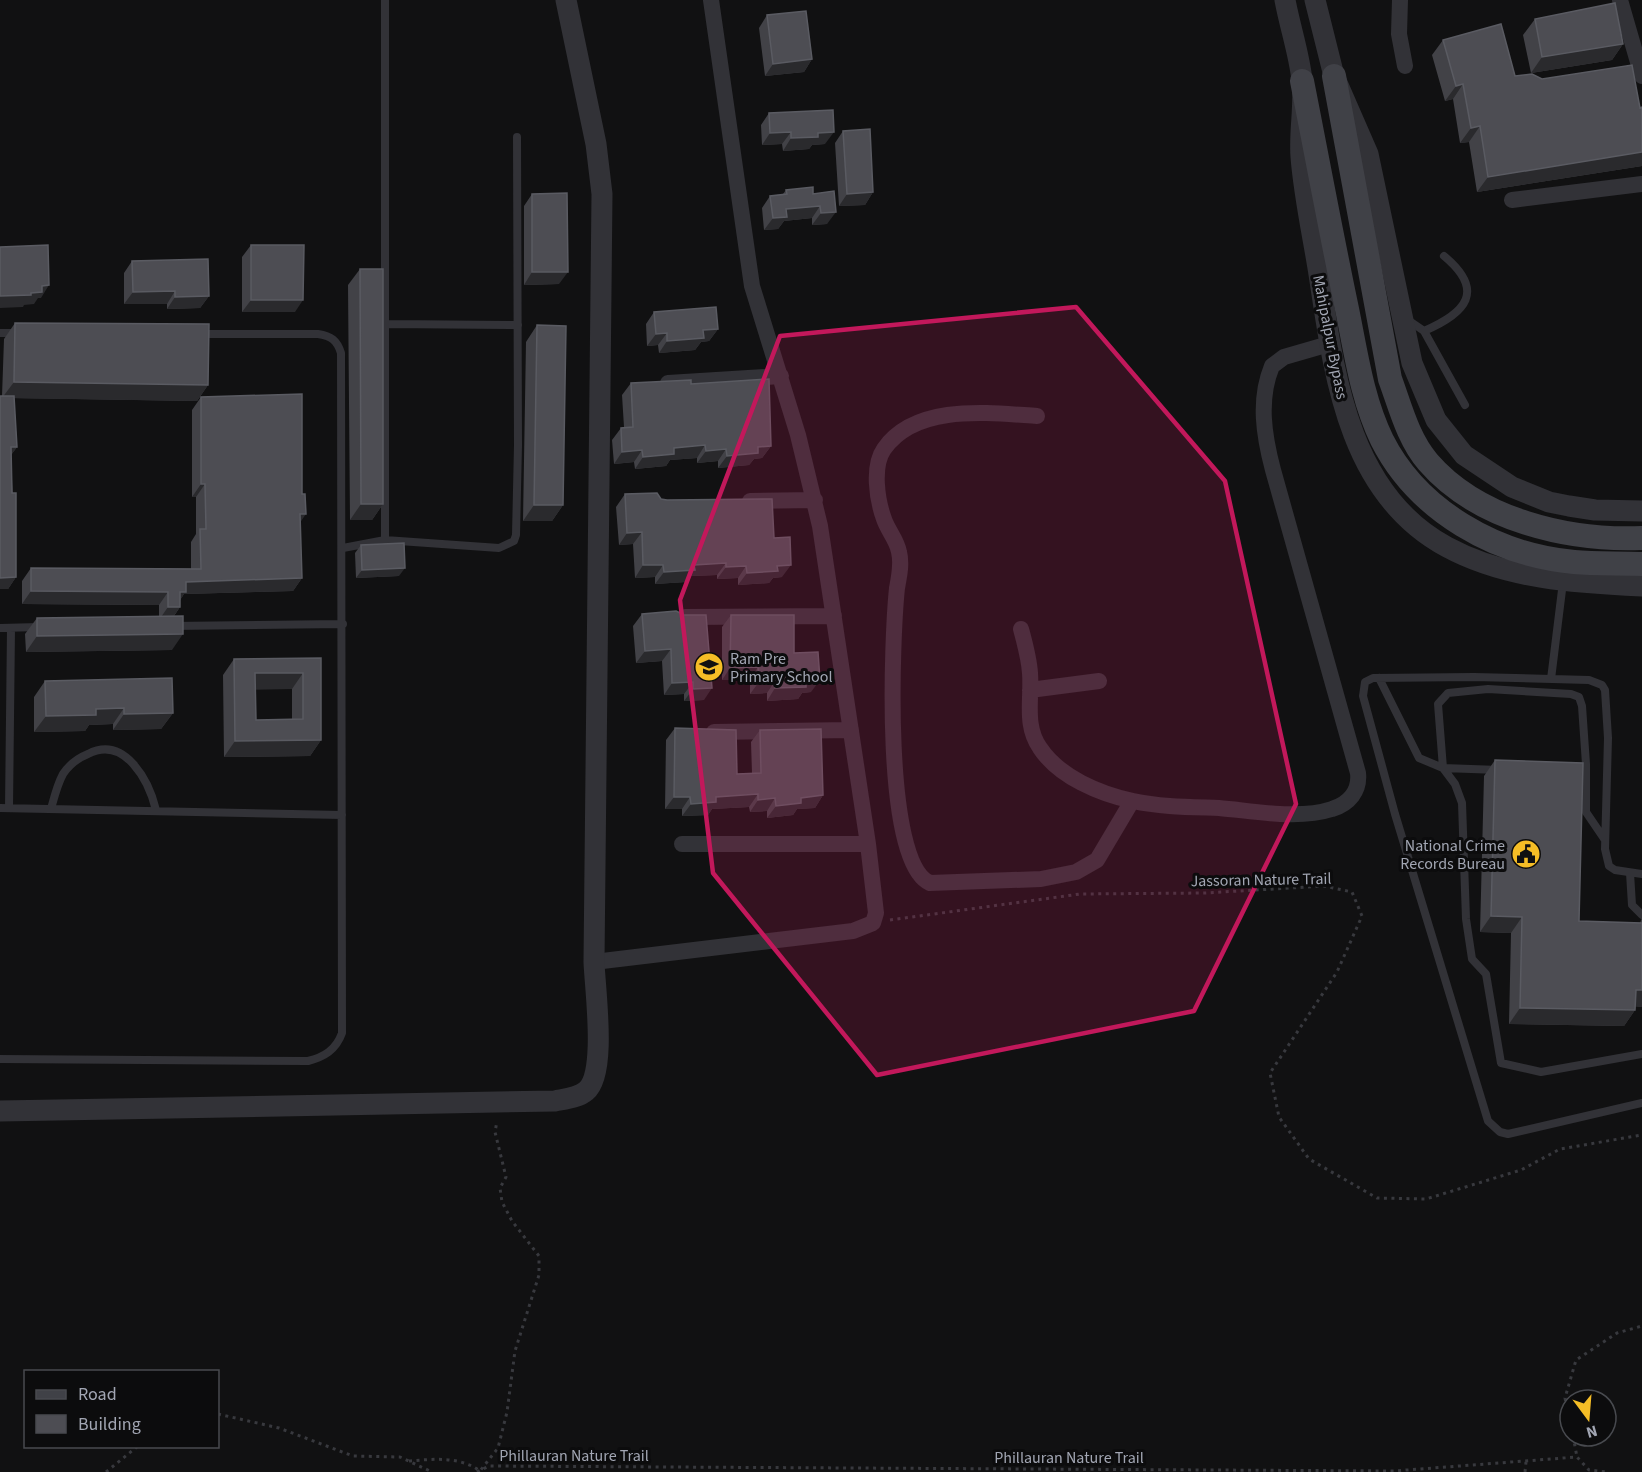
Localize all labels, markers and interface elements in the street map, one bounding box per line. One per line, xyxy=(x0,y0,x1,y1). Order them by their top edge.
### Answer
street label: Mahipalpur Bypass xyxy=(1307,273,1353,402)
place label: Ram Pre Primary School xyxy=(730,648,832,688)
school or university icon: Ram Pre Primary School xyxy=(693,651,725,683)
place label: National Crime Records Bureau xyxy=(1400,835,1505,875)
public building icon: National Crime Records Bureau xyxy=(1510,838,1542,870)
street label: Jassoran Nature Trail xyxy=(1190,868,1332,892)
legend xyxy=(24,1370,219,1448)
text: Road xyxy=(78,1382,117,1407)
north arrow xyxy=(1558,1388,1618,1448)
text: Building xyxy=(78,1412,141,1437)
text: N xyxy=(1584,1419,1600,1443)
street label: Phillauran Nature Trail xyxy=(499,1445,649,1467)
street label: Phillauran Nature Trail xyxy=(994,1447,1144,1469)

